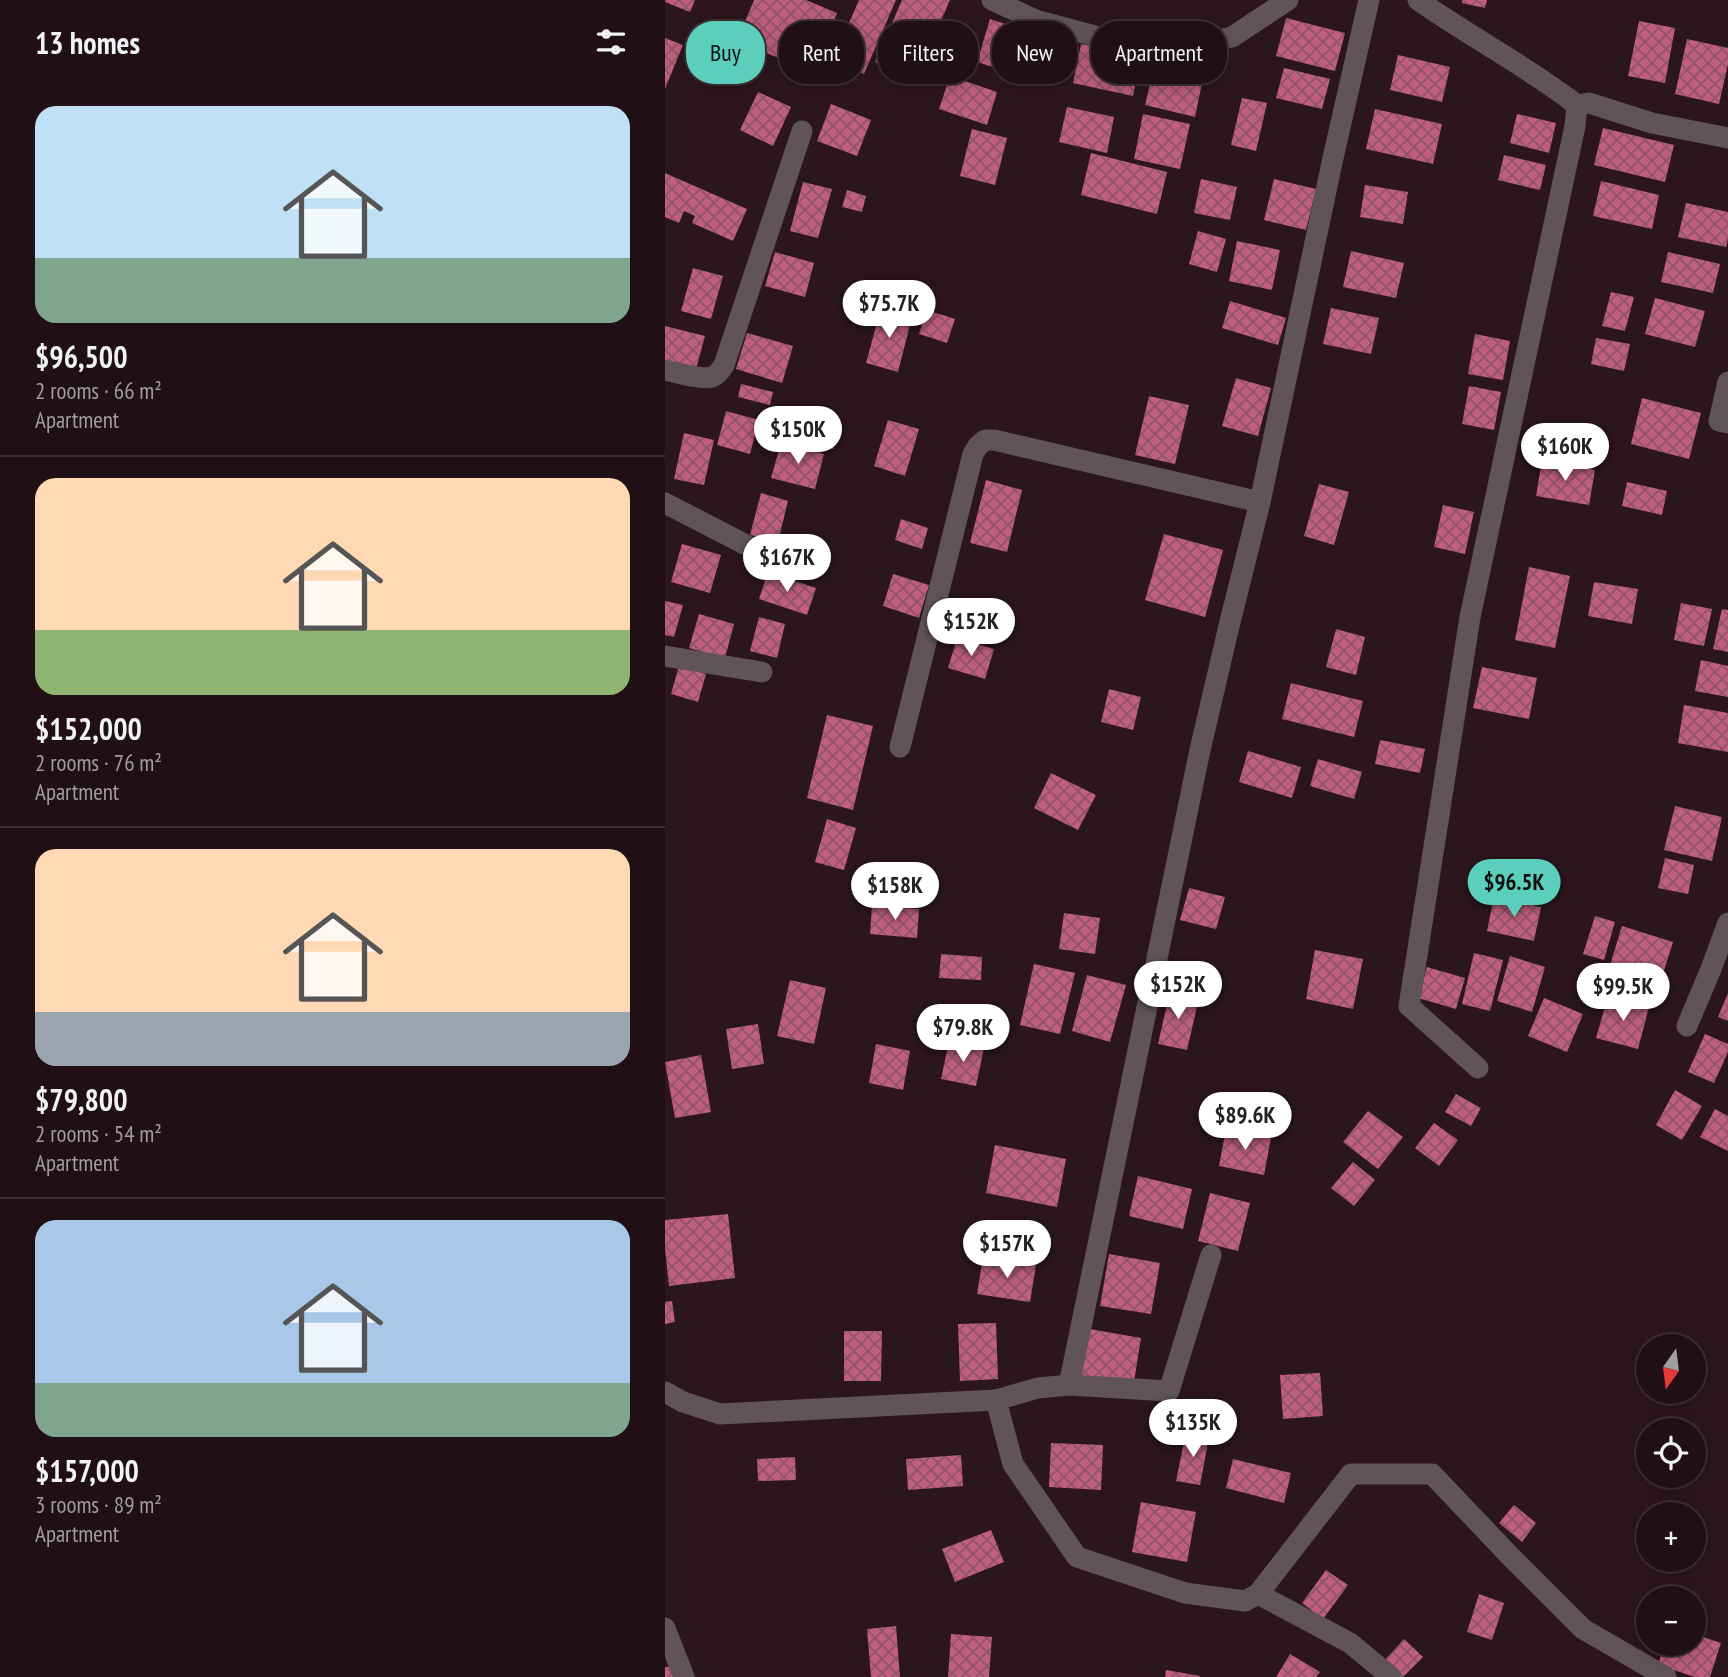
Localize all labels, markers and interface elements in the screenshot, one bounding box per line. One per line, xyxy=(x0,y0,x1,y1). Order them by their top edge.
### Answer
chip: Buy xyxy=(686,21,765,84)
chip: Rent xyxy=(779,21,864,84)
chip: Filters xyxy=(878,21,978,84)
chip: New xyxy=(992,21,1077,84)
chip: Apartment xyxy=(1091,21,1227,84)
text: 13 homes xyxy=(35,23,140,62)
icon: filters xyxy=(592,23,630,61)
icon: home xyxy=(270,151,396,277)
pin: $75.7K xyxy=(832,280,946,340)
text: $75.7K xyxy=(859,288,919,317)
text: $96,500 xyxy=(35,337,128,376)
text: 2 rooms · 66 m² xyxy=(35,376,162,405)
text: Apartment xyxy=(35,405,119,434)
pin: $150K xyxy=(749,406,847,466)
text: $150K xyxy=(770,414,826,443)
pin: $160K xyxy=(1516,424,1614,483)
text: $160K xyxy=(1537,431,1593,460)
icon: home xyxy=(270,523,396,649)
pin: $167K xyxy=(738,534,836,594)
text: $167K xyxy=(759,542,815,571)
pin: $152K xyxy=(922,598,1020,658)
text: $152K xyxy=(943,606,999,635)
text: $152,000 xyxy=(35,709,142,748)
text: 2 rooms · 76 m² xyxy=(35,748,162,777)
text: Apartment xyxy=(35,777,119,806)
pin: $96.5K xyxy=(1457,860,1571,919)
pin: $158K xyxy=(846,862,944,922)
text: $96.5K xyxy=(1484,867,1544,896)
text: $158K xyxy=(867,870,923,899)
icon: home xyxy=(270,894,396,1020)
pin: $152K xyxy=(1129,962,1227,1021)
pin: $99.5K xyxy=(1566,964,1680,1023)
text: $152K xyxy=(1150,969,1206,998)
text: $99.5K xyxy=(1593,971,1653,1000)
pin: $79.8K xyxy=(906,1004,1020,1064)
text: $79.8K xyxy=(933,1012,993,1041)
text: $79,800 xyxy=(35,1080,128,1119)
pin: $89.6K xyxy=(1188,1092,1302,1152)
text: $89.6K xyxy=(1215,1100,1275,1129)
text: 2 rooms · 54 m² xyxy=(35,1119,162,1148)
text: Apartment xyxy=(35,1148,119,1177)
pin: $157K xyxy=(958,1220,1056,1280)
text: $157K xyxy=(979,1228,1035,1257)
icon: home xyxy=(270,1265,396,1391)
north arrow xyxy=(1636,1334,1706,1404)
map controls xyxy=(1636,1334,1706,1656)
pin: $135K xyxy=(1144,1400,1242,1459)
text: $135K xyxy=(1165,1407,1221,1436)
button: locate xyxy=(1636,1418,1706,1488)
text: $157,000 xyxy=(35,1451,139,1490)
text: 3 rooms · 89 m² xyxy=(35,1490,162,1519)
button: + xyxy=(1636,1502,1706,1572)
text: Apartment xyxy=(35,1519,119,1548)
button: − xyxy=(1636,1586,1706,1656)

